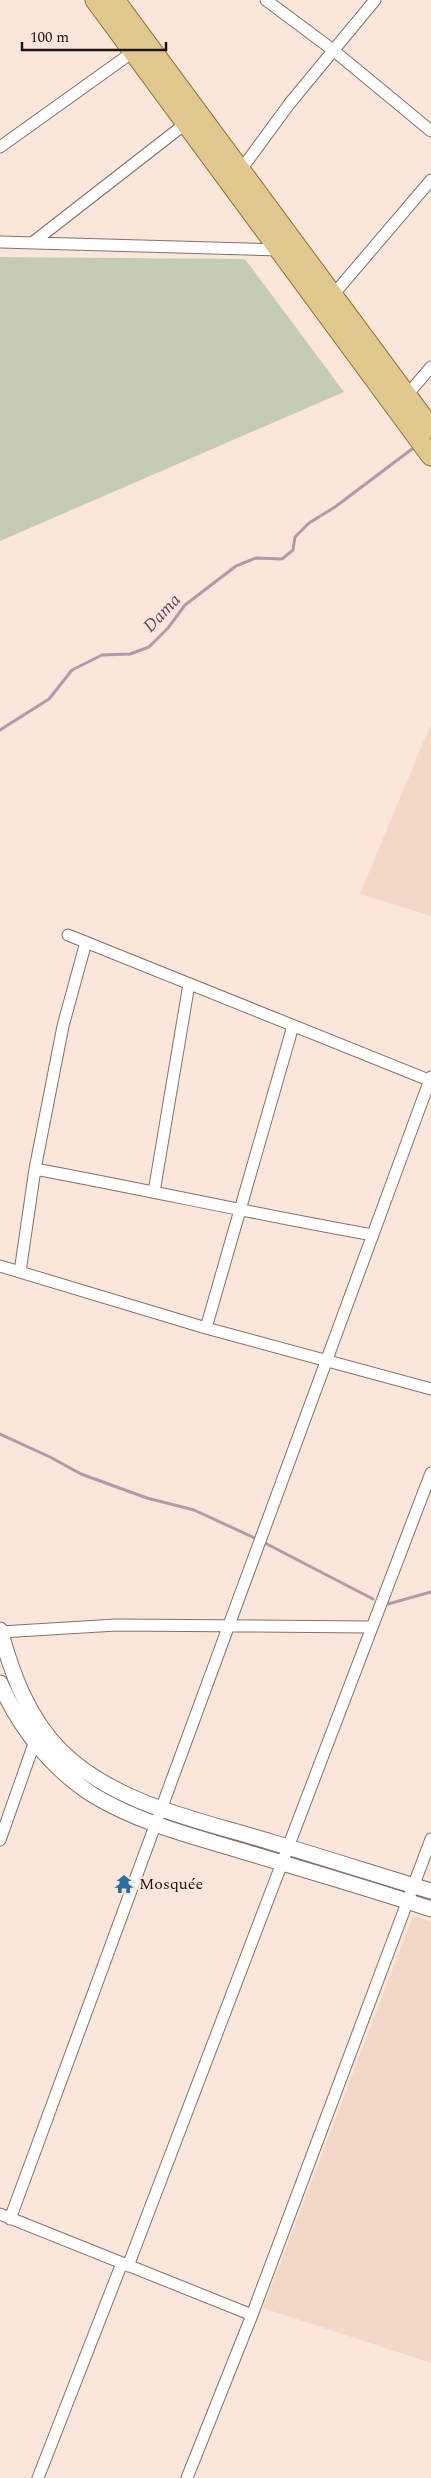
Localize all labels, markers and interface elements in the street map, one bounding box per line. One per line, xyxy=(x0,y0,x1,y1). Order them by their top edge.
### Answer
scale bar xyxy=(22,20,166,52)
text: 100 m xyxy=(30,26,69,49)
water label: Dama xyxy=(137,587,187,639)
place label: Mosquée xyxy=(139,1872,203,1896)
temple icon: Mosquée xyxy=(113,1873,135,1895)

